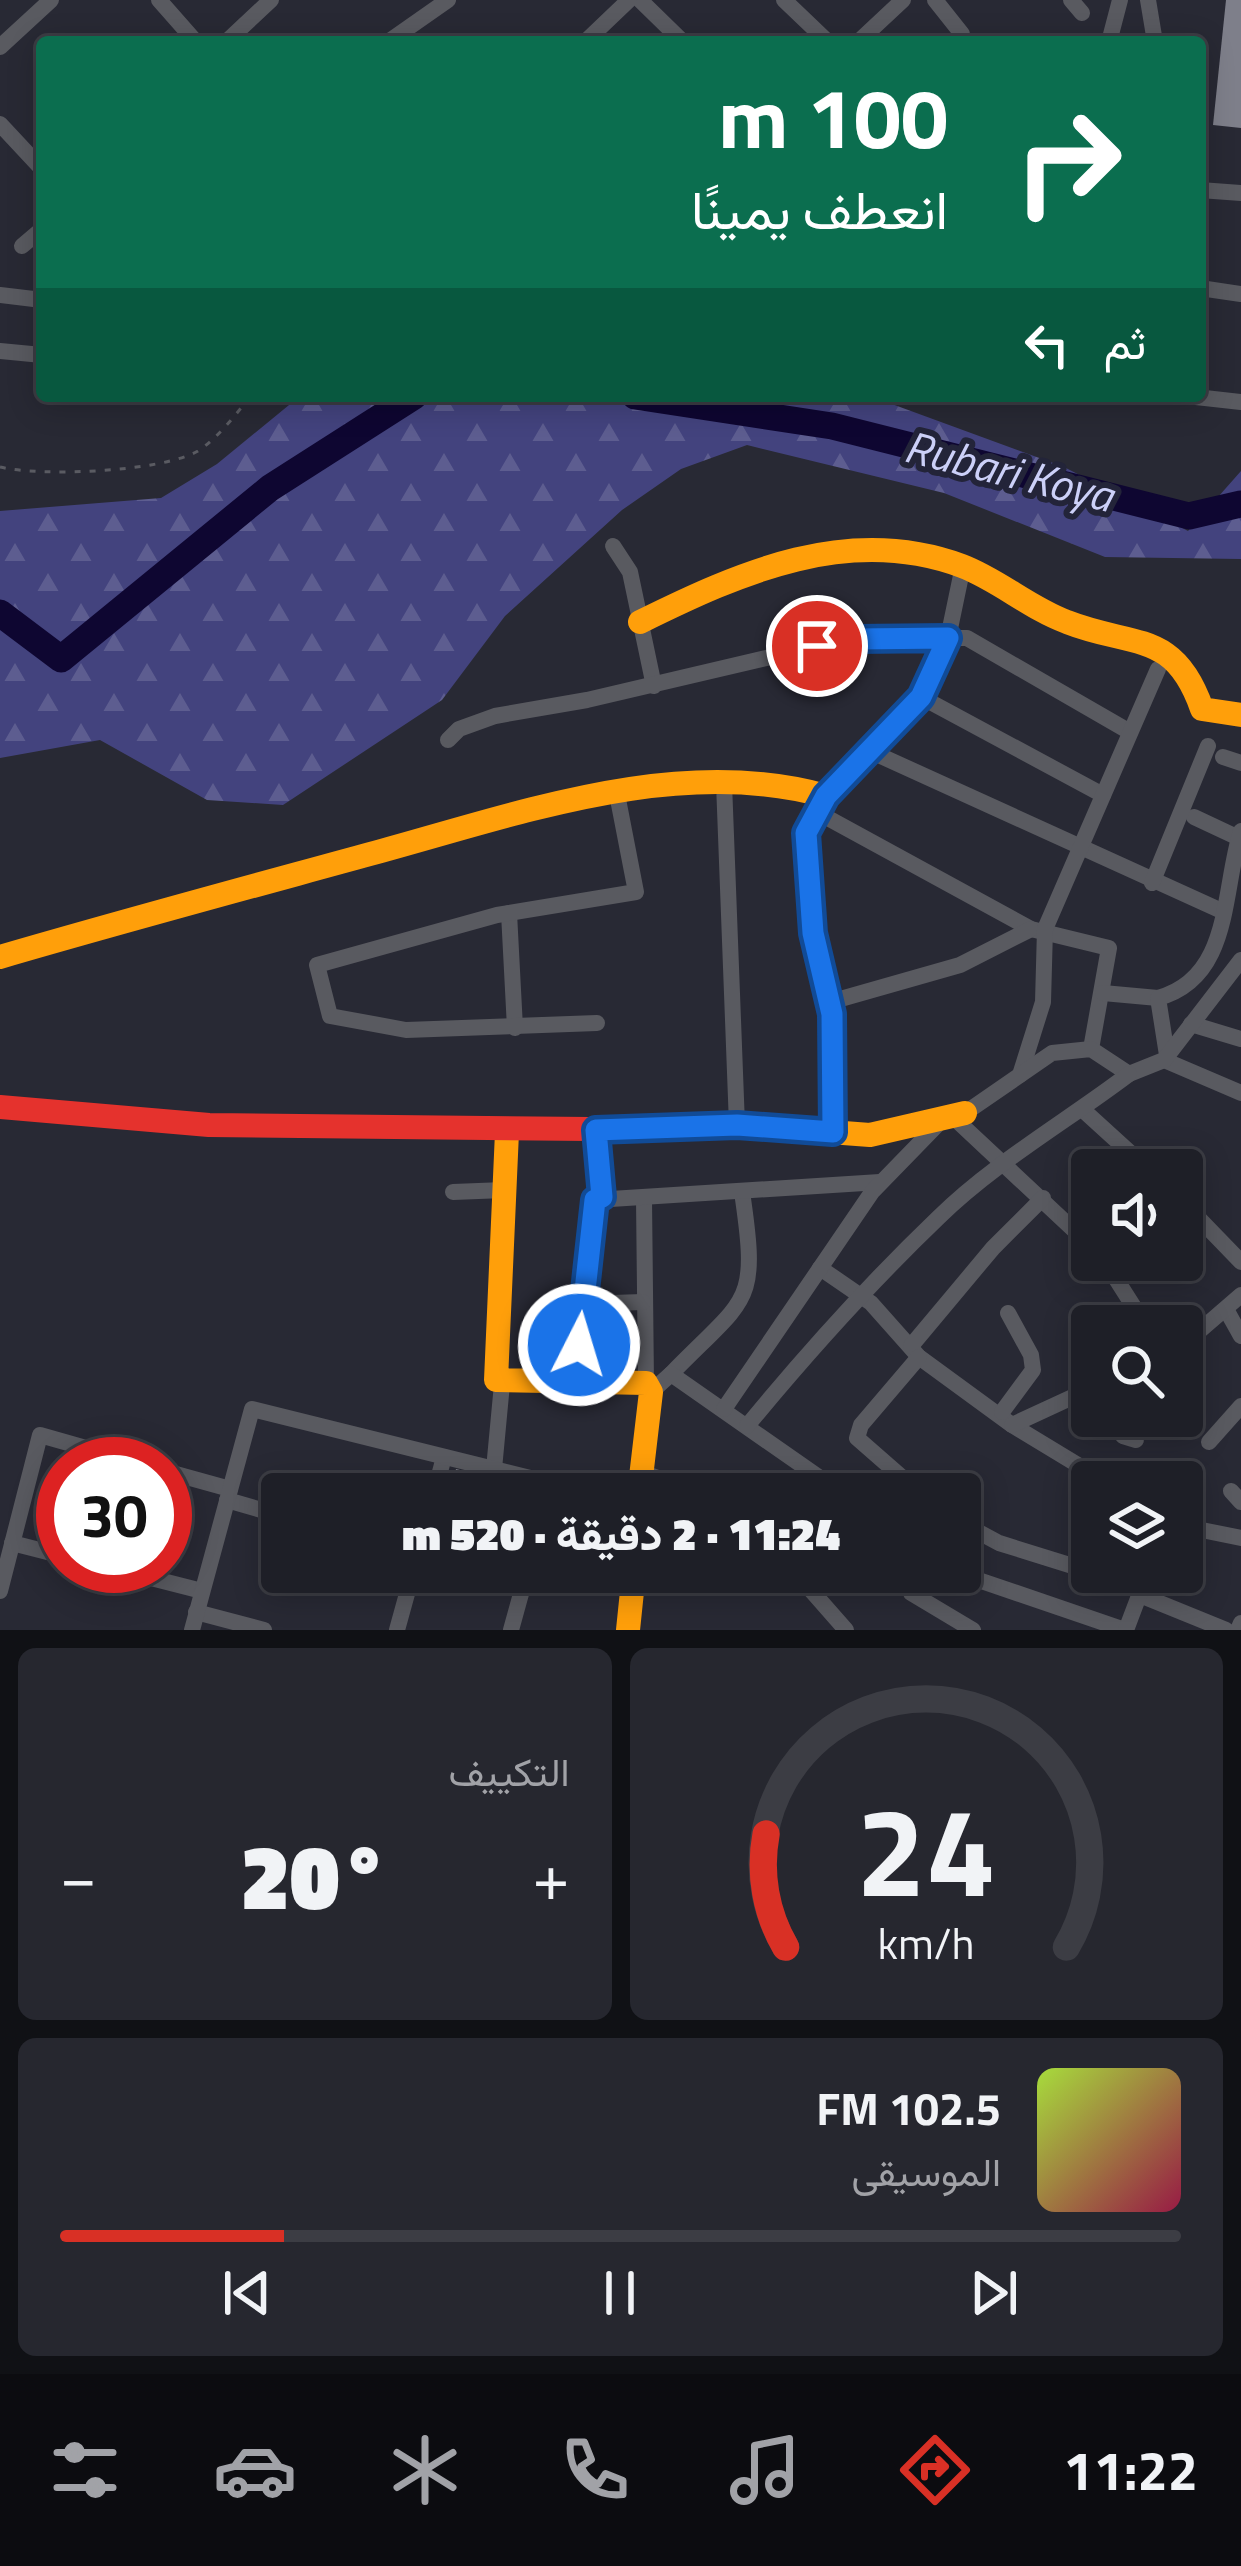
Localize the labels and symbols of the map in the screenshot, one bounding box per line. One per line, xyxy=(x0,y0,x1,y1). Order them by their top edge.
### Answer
water label: Rubari Koya xyxy=(898,411,1123,529)
pin xyxy=(766,595,868,697)
position arrow xyxy=(516,1282,642,1408)
speed limit sign: 30 xyxy=(36,1437,192,1593)

